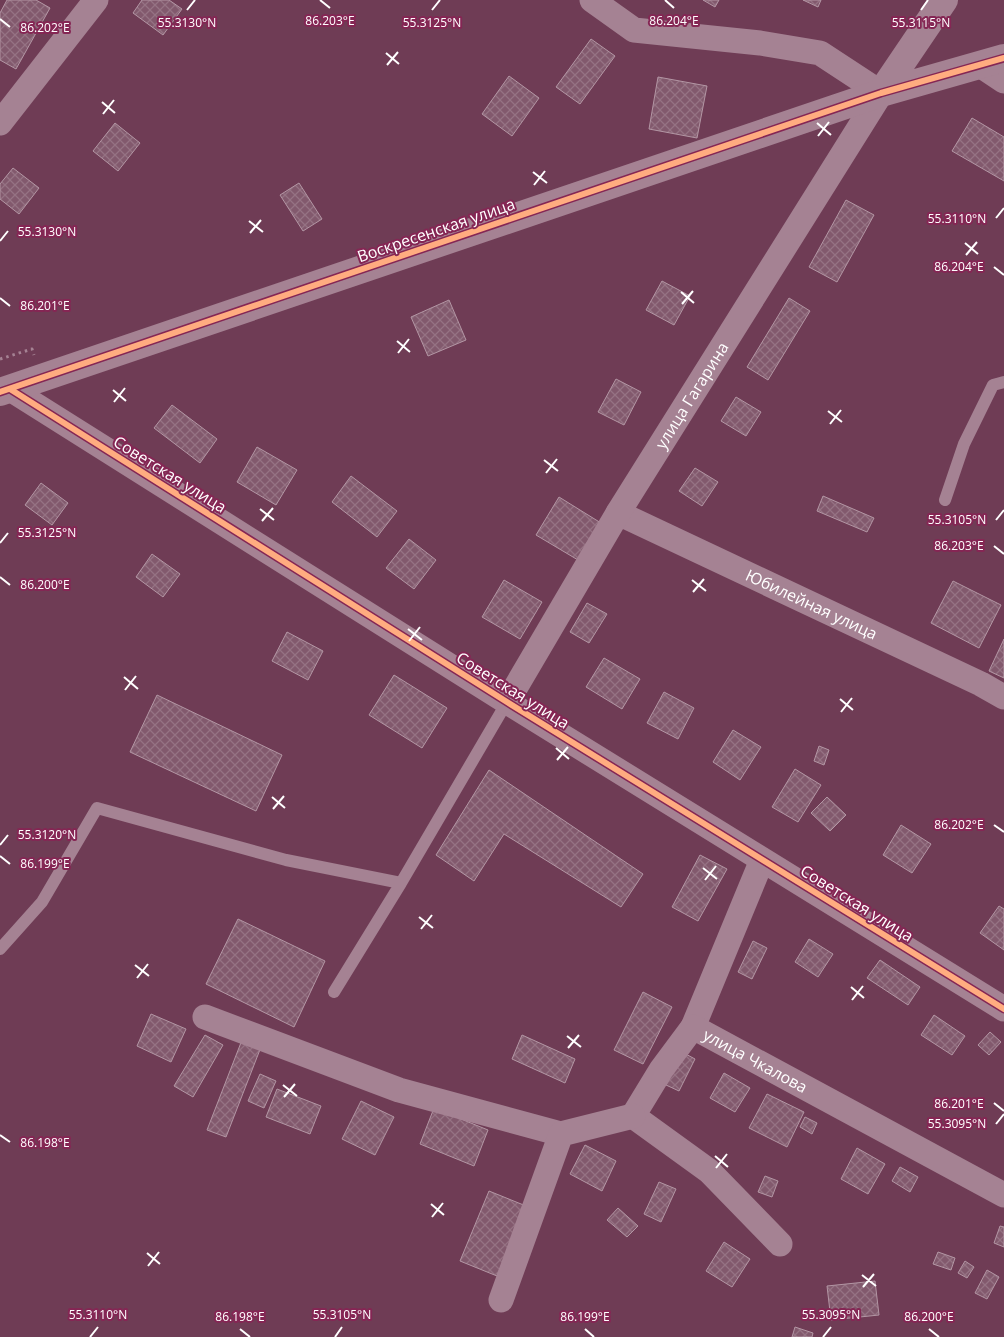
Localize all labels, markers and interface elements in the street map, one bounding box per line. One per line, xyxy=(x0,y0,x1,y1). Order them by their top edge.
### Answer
text: 86.203°E xyxy=(305,12,355,29)
text: 86.204°E xyxy=(649,12,699,29)
text: 55.3130°N xyxy=(158,14,216,31)
text: 55.3125°N xyxy=(403,14,461,31)
text: 55.3115°N xyxy=(892,14,950,31)
text: 86.202°E xyxy=(20,19,70,36)
street label: Воскресенская улица xyxy=(354,193,518,267)
text: 55.3110°N xyxy=(928,210,986,227)
text: 55.3130°N xyxy=(18,223,76,240)
text: 86.204°E xyxy=(934,258,984,275)
text: 86.201°E xyxy=(20,297,70,314)
street label: улица Гагарина xyxy=(650,338,733,453)
street label: Советская улица xyxy=(109,430,231,518)
text: 55.3105°N xyxy=(928,511,986,528)
text: 55.3125°N xyxy=(18,524,76,541)
text: 86.203°E xyxy=(934,537,984,554)
street label: Юбилейная улица xyxy=(742,564,881,645)
text: 86.200°E xyxy=(20,576,70,593)
street label: Советская улица xyxy=(452,646,574,734)
text: 86.202°E xyxy=(934,816,984,833)
text: 55.3120°N xyxy=(18,826,76,843)
text: 86.199°E xyxy=(20,855,70,872)
street label: Советская улица xyxy=(796,859,918,947)
street label: улица Чкалова xyxy=(699,1024,811,1098)
text: 86.201°E xyxy=(934,1095,984,1112)
text: 55.3095°N xyxy=(928,1115,986,1132)
text: 86.198°E xyxy=(20,1134,70,1151)
text: 55.3110°N xyxy=(69,1306,127,1323)
text: 55.3105°N xyxy=(313,1306,371,1323)
text: 55.3095°N xyxy=(802,1306,860,1323)
text: 86.198°E xyxy=(215,1308,265,1325)
text: 86.199°E xyxy=(560,1308,610,1325)
text: 86.200°E xyxy=(904,1308,954,1325)

